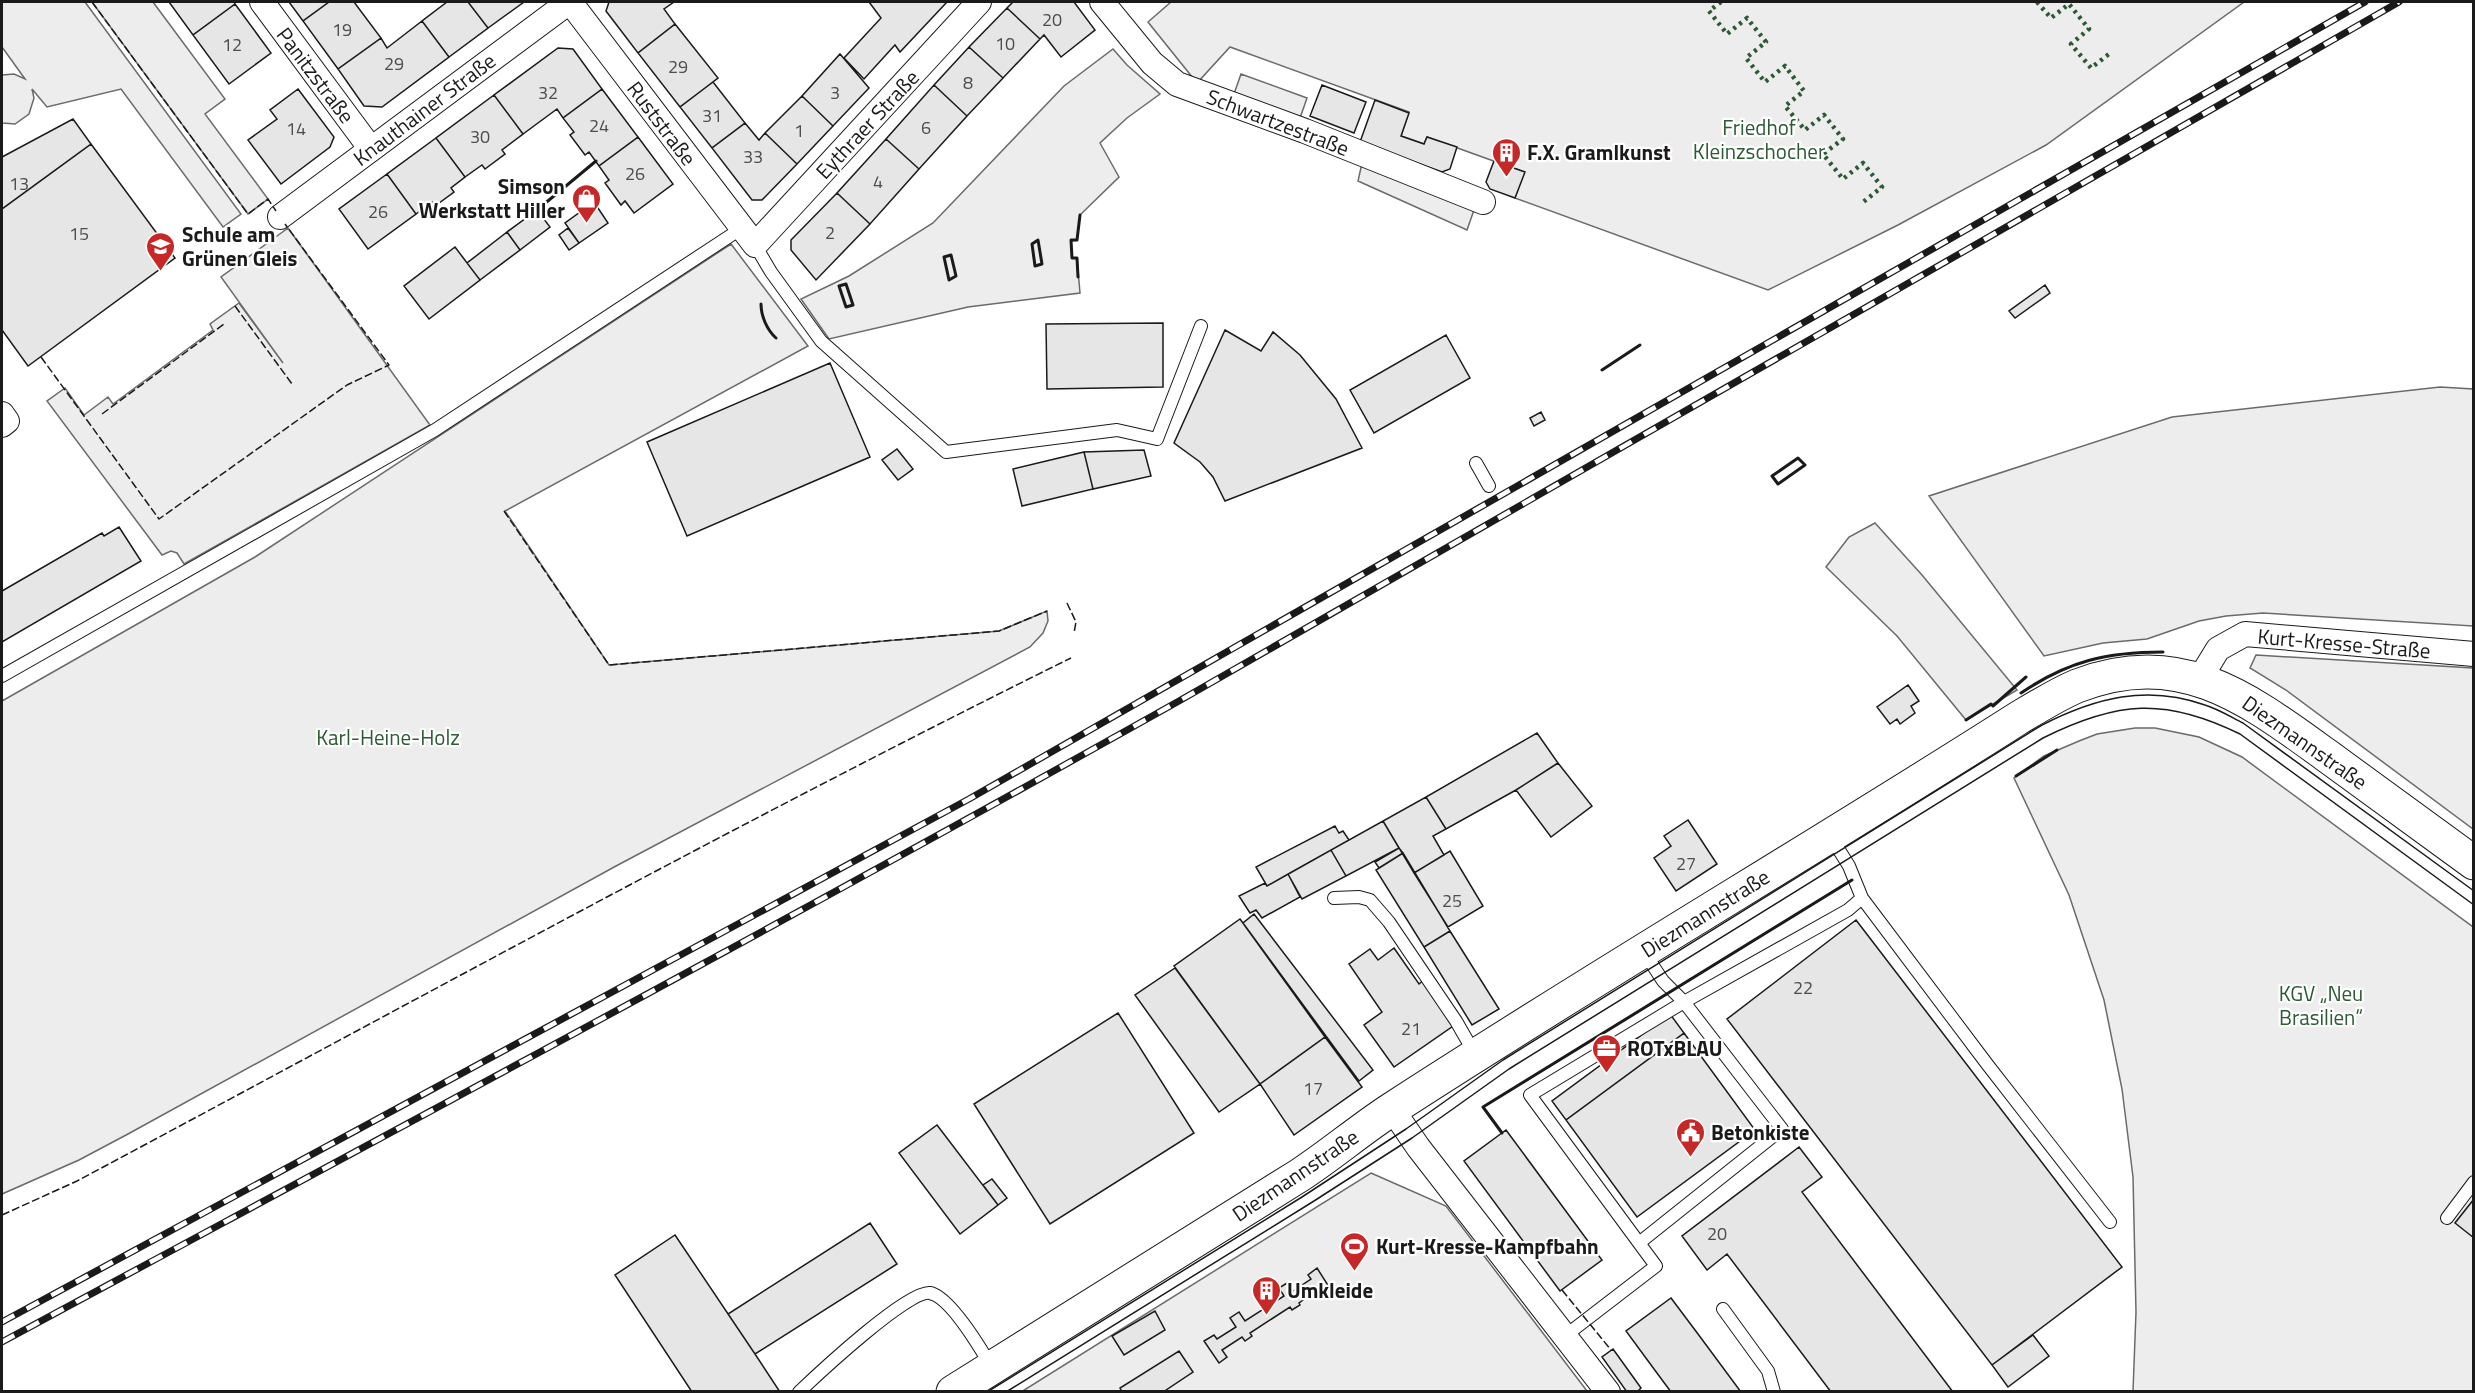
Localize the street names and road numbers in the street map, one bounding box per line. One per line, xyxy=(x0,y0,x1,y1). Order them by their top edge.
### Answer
street label: Panitzstraße xyxy=(269,20,363,130)
street label: Knauthainer Straße xyxy=(346,45,502,173)
street label: Eythraer Straße xyxy=(808,62,926,186)
street label: Ruststraße xyxy=(620,74,704,172)
street label: Schwartzestraße xyxy=(1202,80,1354,164)
street label: Kurt-Kresse-Straße xyxy=(2256,619,2432,667)
street label: Diezmannstraße xyxy=(2236,687,2374,797)
street label: Diezmannstraße xyxy=(1634,861,1776,965)
street label: Diezmannstraße xyxy=(1225,1121,1365,1229)

